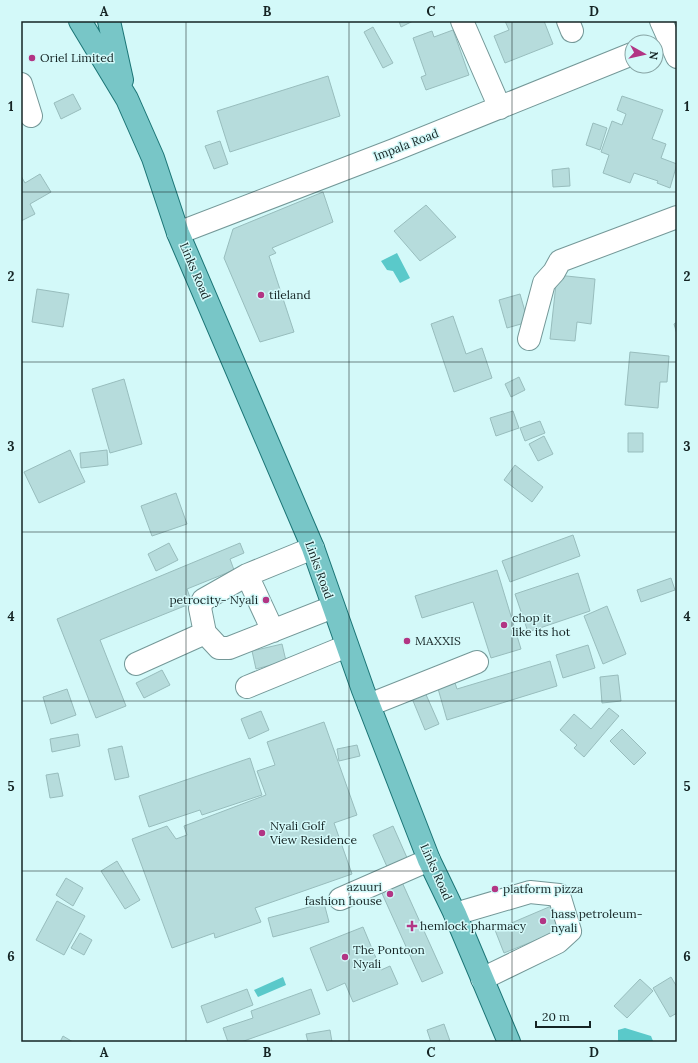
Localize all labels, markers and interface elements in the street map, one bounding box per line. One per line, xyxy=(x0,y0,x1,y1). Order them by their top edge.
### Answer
text: A xyxy=(100,3,109,20)
text: B xyxy=(263,3,272,20)
text: C xyxy=(427,3,436,20)
text: D xyxy=(589,3,599,20)
north arrow xyxy=(624,34,664,74)
place label: Oriel Limited xyxy=(40,50,114,65)
text: N xyxy=(646,50,661,61)
marker: Oriel Limited xyxy=(27,53,37,63)
text: 1 xyxy=(8,98,14,115)
text: 1 xyxy=(684,98,690,115)
street label: Impala Road xyxy=(371,125,440,164)
street label: Links Road xyxy=(177,240,214,302)
text: 2 xyxy=(8,268,15,285)
text: 2 xyxy=(684,268,691,285)
place label: tileland xyxy=(269,287,311,302)
marker: tileland xyxy=(256,290,266,300)
text: 3 xyxy=(7,438,15,455)
text: 3 xyxy=(683,438,691,455)
street label: Links Road xyxy=(302,539,337,601)
place label: petrocity- Nyali xyxy=(169,592,258,607)
marker: petrocity- Nyali xyxy=(261,595,271,605)
text: 4 xyxy=(7,608,15,625)
text: 4 xyxy=(683,608,691,625)
place label: chop it like its hot xyxy=(512,610,571,639)
marker: chop it like its hot xyxy=(499,620,509,630)
place label: MAXXIS xyxy=(415,633,461,648)
marker: MAXXIS xyxy=(402,636,412,646)
text: 5 xyxy=(7,778,15,795)
text: 5 xyxy=(683,778,691,795)
place label: Nyali Golf View Residence xyxy=(269,818,357,847)
marker: Nyali Golf View Residence xyxy=(257,828,267,838)
street label: Links Road xyxy=(417,841,456,903)
place label: azuuri fashion house xyxy=(305,879,382,908)
place label: platform pizza xyxy=(503,881,583,896)
marker: platform pizza xyxy=(490,884,500,894)
marker: azuuri fashion house xyxy=(385,889,395,899)
place label: hass petroleum- nyali xyxy=(551,906,643,935)
marker: hass petroleum- nyali xyxy=(538,916,548,926)
place label: hemlock pharmacy xyxy=(420,918,527,933)
marker: hemlock pharmacy xyxy=(407,921,417,931)
place label: The Pontoon Nyali xyxy=(353,942,425,971)
text: 6 xyxy=(7,948,15,965)
text: 6 xyxy=(683,948,691,965)
marker: The Pontoon Nyali xyxy=(340,952,350,962)
scale bar xyxy=(536,1003,590,1029)
text: 20 m xyxy=(542,1009,570,1024)
text: A xyxy=(100,1044,109,1061)
text: B xyxy=(263,1044,272,1061)
text: C xyxy=(427,1044,436,1061)
text: D xyxy=(589,1044,599,1061)

